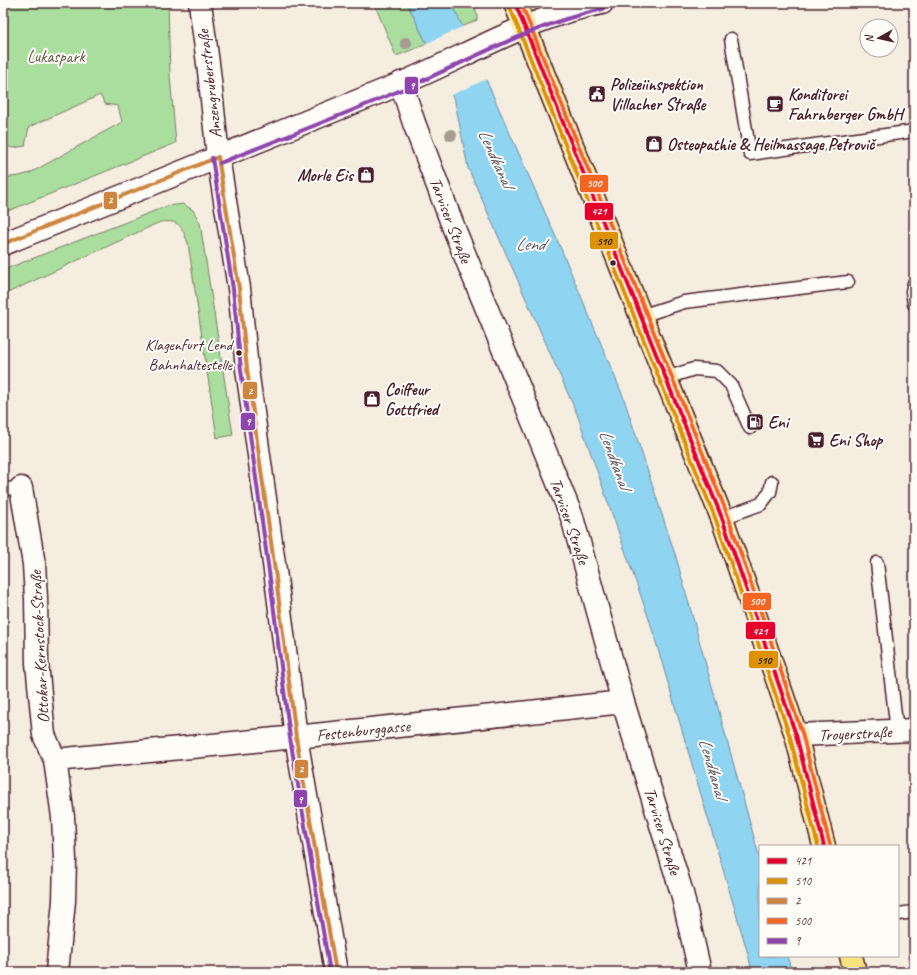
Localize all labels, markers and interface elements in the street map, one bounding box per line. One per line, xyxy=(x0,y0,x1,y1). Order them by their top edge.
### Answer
north arrow xyxy=(859,18,899,58)
street label: Anzengruberstraße xyxy=(192,27,227,139)
text: N xyxy=(861,33,877,44)
park label: Lukaspark xyxy=(27,46,87,67)
place label: Polizeiinspektion Villacher Straße xyxy=(610,74,708,115)
line badge: 9 xyxy=(404,76,419,95)
text: 9 xyxy=(410,78,416,92)
public building icon: Polizeiinspektion Villacher Straße xyxy=(587,84,607,104)
place label: Konditorei Fahrnberger GmbH xyxy=(788,84,906,125)
cafe icon: Konditorei Fahrnberger GmbH xyxy=(765,94,785,114)
water label: Lendkanal xyxy=(474,126,521,196)
shop icon: Osteopathie & Heilmassage Petrovič xyxy=(644,134,664,154)
place label: Osteopathie & Heilmassage Petrovič xyxy=(667,134,877,155)
place label: Morle Eis xyxy=(297,165,355,186)
shop icon: Morle Eis xyxy=(356,165,376,185)
street label: Tarviser Straße xyxy=(425,174,477,267)
line badge: 500 xyxy=(579,174,609,193)
text: 500 xyxy=(587,176,602,190)
line badge: 2 xyxy=(103,191,118,210)
text: 2 xyxy=(108,193,114,207)
line badge: 421 xyxy=(584,202,614,221)
text: 421 xyxy=(592,204,607,218)
line badge: 510 xyxy=(589,231,619,250)
water label: Lend xyxy=(516,233,550,255)
text: 510 xyxy=(597,234,612,248)
unlabelled marker xyxy=(608,258,618,268)
place label: Klagenfurt Lend Bahnhaltestelle xyxy=(145,335,235,375)
marker: Klagenfurt Lend Bahnhaltestelle xyxy=(234,348,244,358)
place label: Coiffeur Gottfried xyxy=(385,379,441,420)
line badge: 2 xyxy=(242,381,258,400)
text: 2 xyxy=(248,384,254,398)
shop icon: Coiffeur Gottfried xyxy=(362,389,382,409)
line badge: 9 xyxy=(240,412,256,431)
fuel station icon: Eni xyxy=(745,412,765,432)
place label: Eni xyxy=(768,412,791,433)
text: 9 xyxy=(246,414,252,428)
water label: Lendkanal xyxy=(594,427,638,497)
supermarket icon: Eni Shop xyxy=(806,430,826,450)
place label: Eni Shop xyxy=(829,430,884,451)
street label: Tarviser Straße xyxy=(545,475,595,568)
street label: Ottokar-Kernstock-Straße xyxy=(25,569,54,724)
line badge: 500 xyxy=(742,592,772,611)
text: 500 xyxy=(750,594,765,608)
line badge: 421 xyxy=(745,621,776,640)
text: 421 xyxy=(753,624,768,638)
line badge: 510 xyxy=(748,650,779,669)
text: 510 xyxy=(757,653,772,667)
street label: Festenburggasse xyxy=(315,715,412,746)
street label: Troyerstraße xyxy=(818,721,893,746)
water label: Lendkanal xyxy=(694,736,734,806)
line badge: 2 xyxy=(294,759,309,779)
text: 2 xyxy=(299,762,305,776)
street label: Tarviser Straße xyxy=(639,785,686,879)
line badge: 9 xyxy=(293,789,308,808)
text: 9 xyxy=(298,792,304,806)
legend xyxy=(759,845,899,957)
text: 421 xyxy=(795,853,812,869)
text: 510 xyxy=(795,873,813,889)
text: 2 xyxy=(795,893,802,909)
text: 500 xyxy=(795,913,813,929)
text: 9 xyxy=(795,933,802,949)

